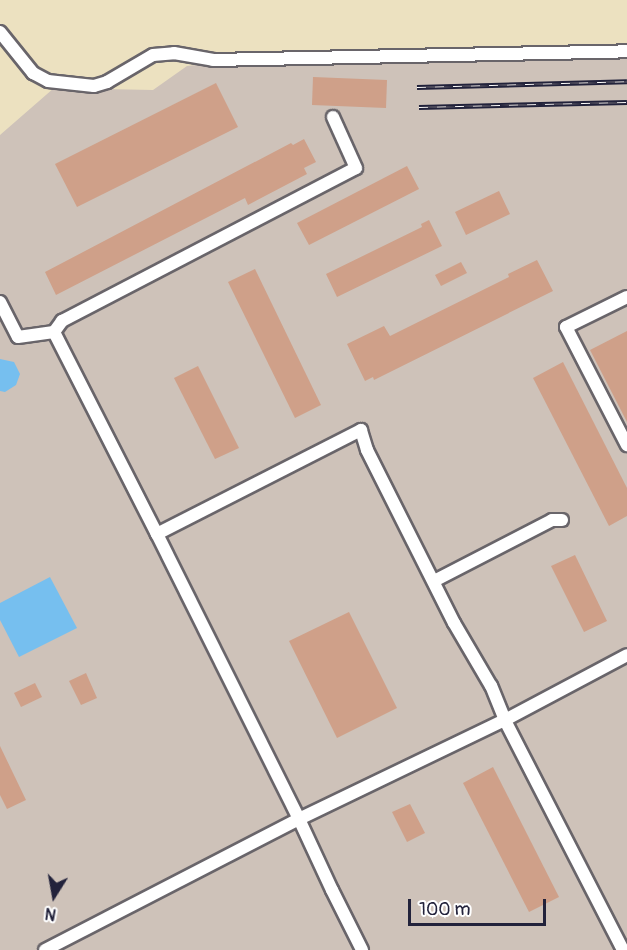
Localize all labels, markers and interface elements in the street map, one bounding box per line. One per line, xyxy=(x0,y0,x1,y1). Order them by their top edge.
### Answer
north arrow xyxy=(24,866,84,926)
scale bar xyxy=(411,887,549,925)
text: 100 m xyxy=(419,898,471,921)
text: N xyxy=(43,903,58,925)

